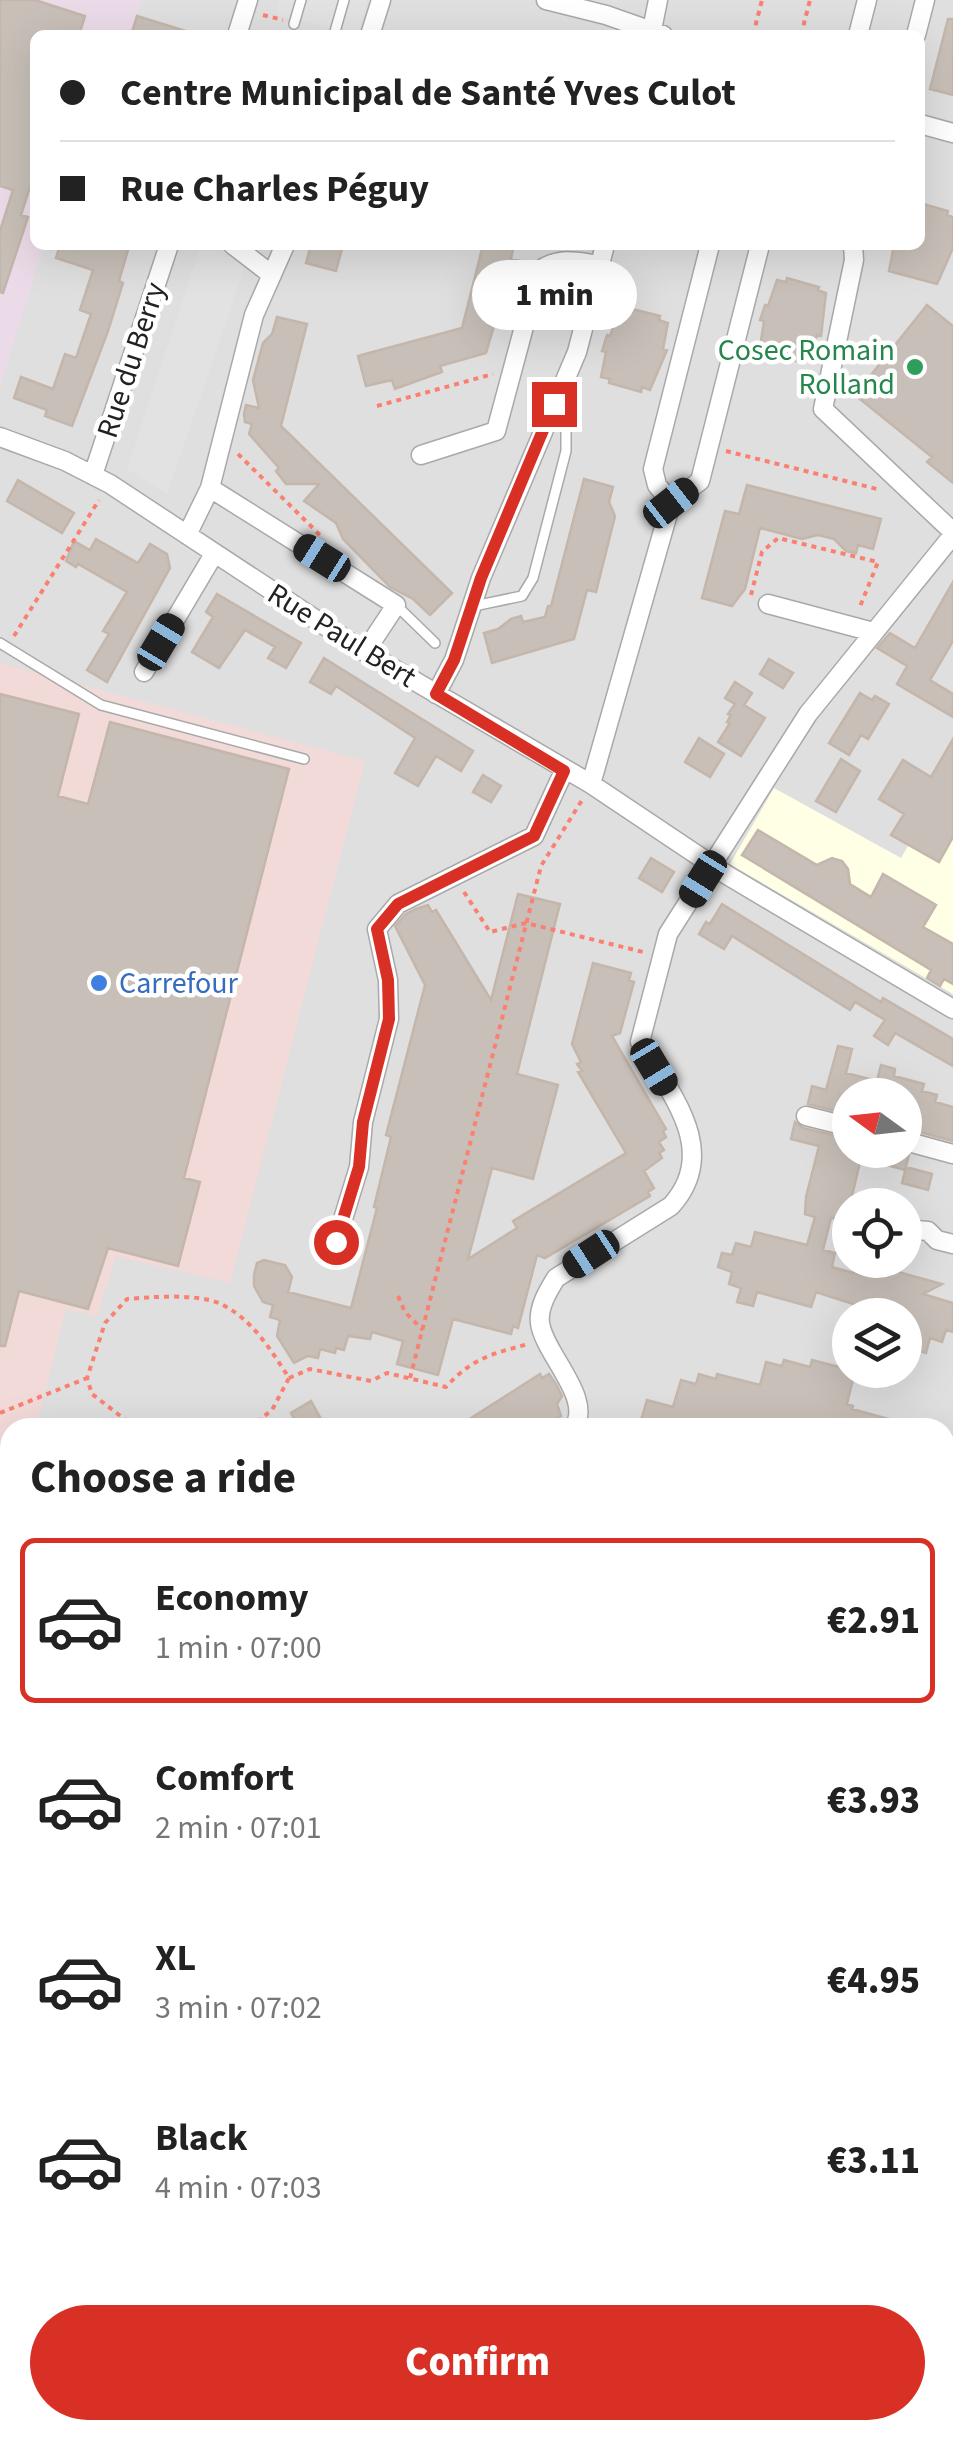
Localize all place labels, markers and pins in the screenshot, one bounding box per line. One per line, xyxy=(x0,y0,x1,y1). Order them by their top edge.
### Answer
place label: Cosec Romain Rolland xyxy=(718,329,895,406)
marker: Cosec Romain Rolland xyxy=(904,356,926,378)
place label: Carrefour xyxy=(119,962,239,1005)
marker: Carrefour xyxy=(88,972,110,994)

